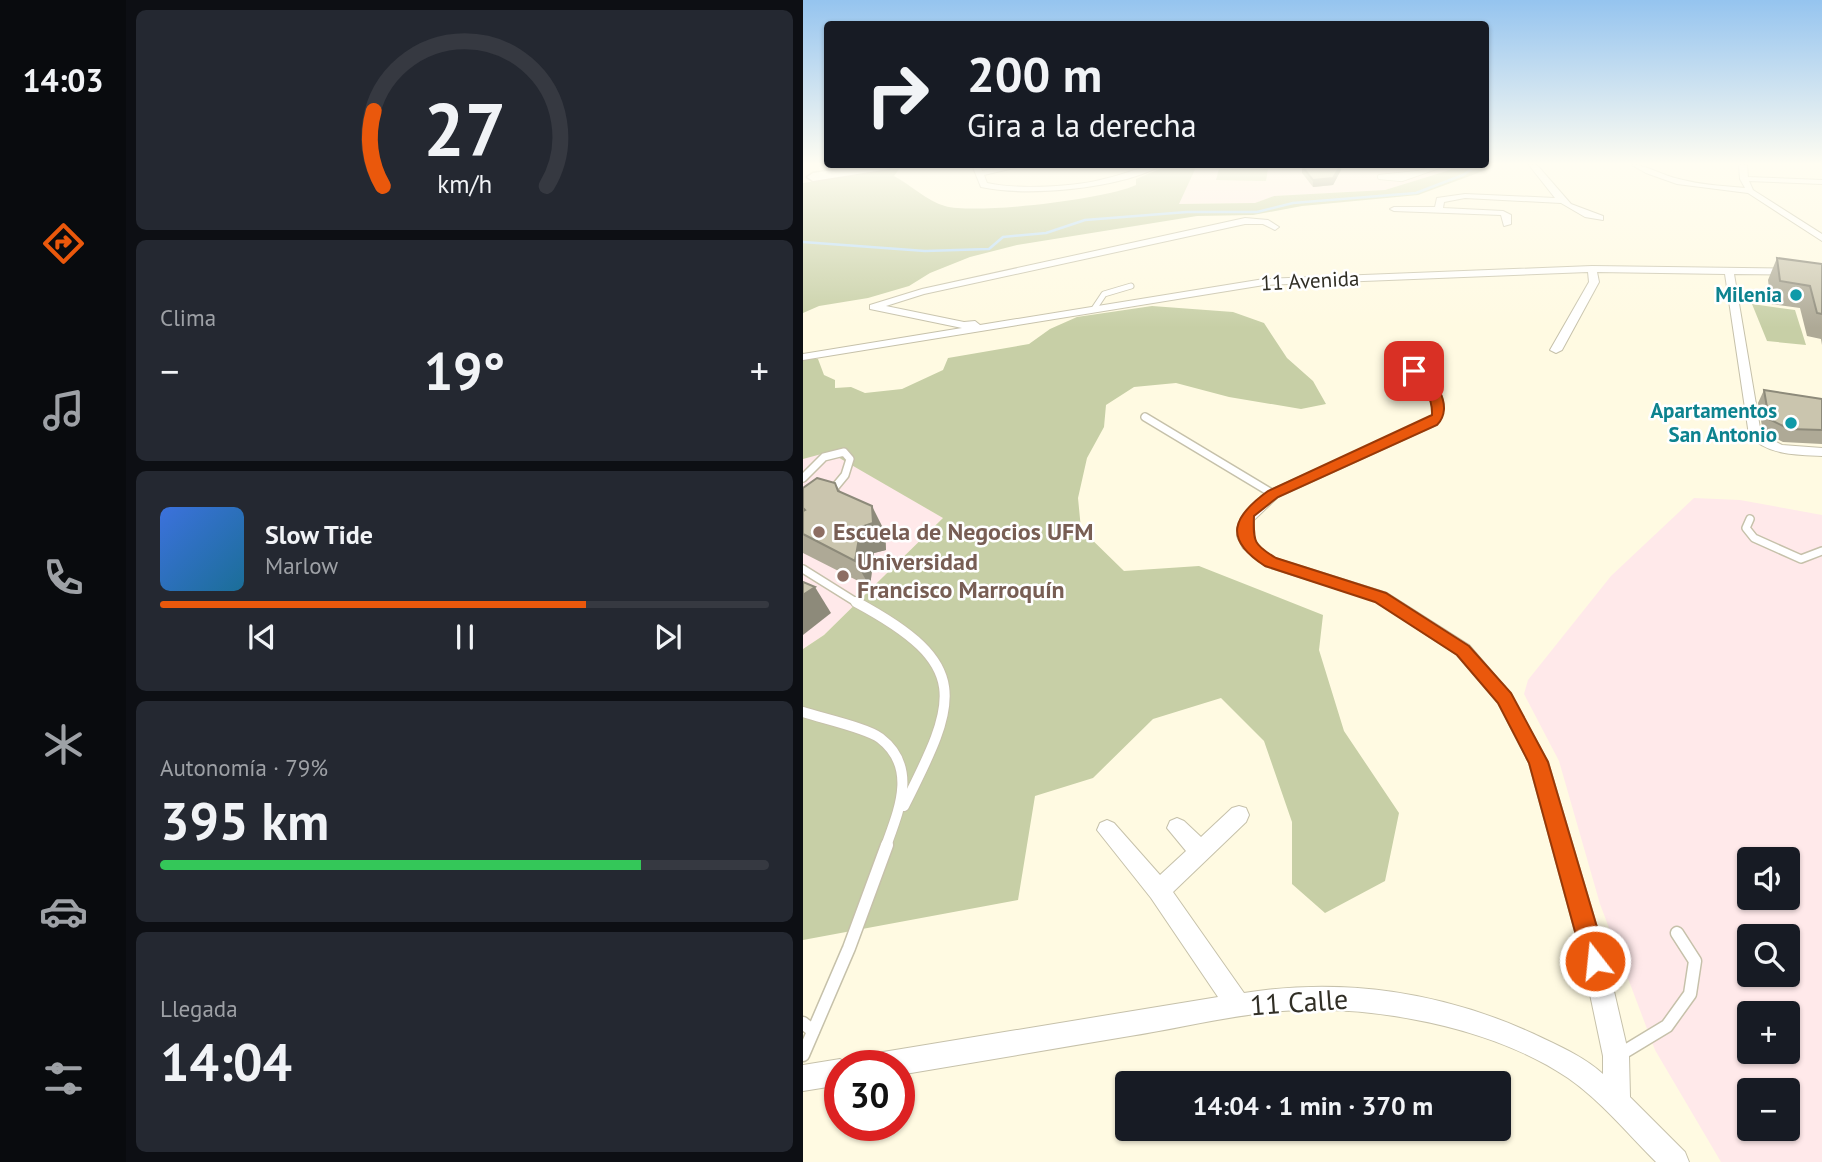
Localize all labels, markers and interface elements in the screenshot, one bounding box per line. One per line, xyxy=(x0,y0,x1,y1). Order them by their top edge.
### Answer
text: 200 m xyxy=(967,42,1102,106)
icon: right xyxy=(852,49,943,140)
text: 14:03 xyxy=(22,59,104,101)
text: 27 xyxy=(423,83,506,177)
text: Gira a la derecha xyxy=(967,104,1197,146)
text: km/h xyxy=(437,168,492,200)
icon: directions xyxy=(39,219,88,268)
street label: 11 Avenida xyxy=(1260,264,1360,297)
place label: Milenia xyxy=(1715,281,1782,308)
marker: Milenia xyxy=(1788,287,1804,303)
text: Clima xyxy=(160,303,216,332)
text: 19° xyxy=(424,337,505,404)
pin xyxy=(1384,341,1444,401)
text: − xyxy=(160,346,179,395)
text: + xyxy=(750,346,769,395)
icon: arrive xyxy=(1395,352,1433,390)
icon: music xyxy=(39,386,88,435)
place label: Apartamentos San Antonio xyxy=(1650,397,1777,448)
marker: Apartamentos San Antonio xyxy=(1783,415,1799,431)
place label: Escuela de Negocios UFM xyxy=(833,516,1093,547)
text: Slow Tide xyxy=(265,518,373,551)
marker: Escuela de Negocios UFM xyxy=(811,524,827,540)
place label: Universidad Francisco Marroquín xyxy=(857,546,1065,605)
text: Marlow xyxy=(265,551,338,580)
icon: phone xyxy=(39,553,88,602)
marker: Universidad Francisco Marroquín xyxy=(835,568,851,584)
icon: previous xyxy=(243,618,281,656)
icon: pause xyxy=(446,618,484,656)
icon: next xyxy=(649,618,687,656)
icon: climate xyxy=(39,720,88,769)
text: Autonomía · 79% xyxy=(160,753,328,782)
text: 395 km xyxy=(160,787,329,854)
map controls xyxy=(1737,847,1800,1141)
button: sound xyxy=(1737,847,1800,910)
icon: car xyxy=(39,887,88,936)
position arrow xyxy=(1558,924,1632,998)
button: search xyxy=(1737,924,1800,987)
street label: 11 Calle xyxy=(1249,980,1349,1023)
text: Llegada xyxy=(160,994,238,1023)
button: + xyxy=(1737,1001,1800,1064)
text: 14:04 xyxy=(160,1028,292,1095)
speed limit sign: 30 xyxy=(824,1050,915,1141)
icon: filters xyxy=(39,1054,88,1103)
button: − xyxy=(1737,1078,1800,1141)
text: 14:04 · 1 min · 370 m xyxy=(1193,1089,1433,1122)

